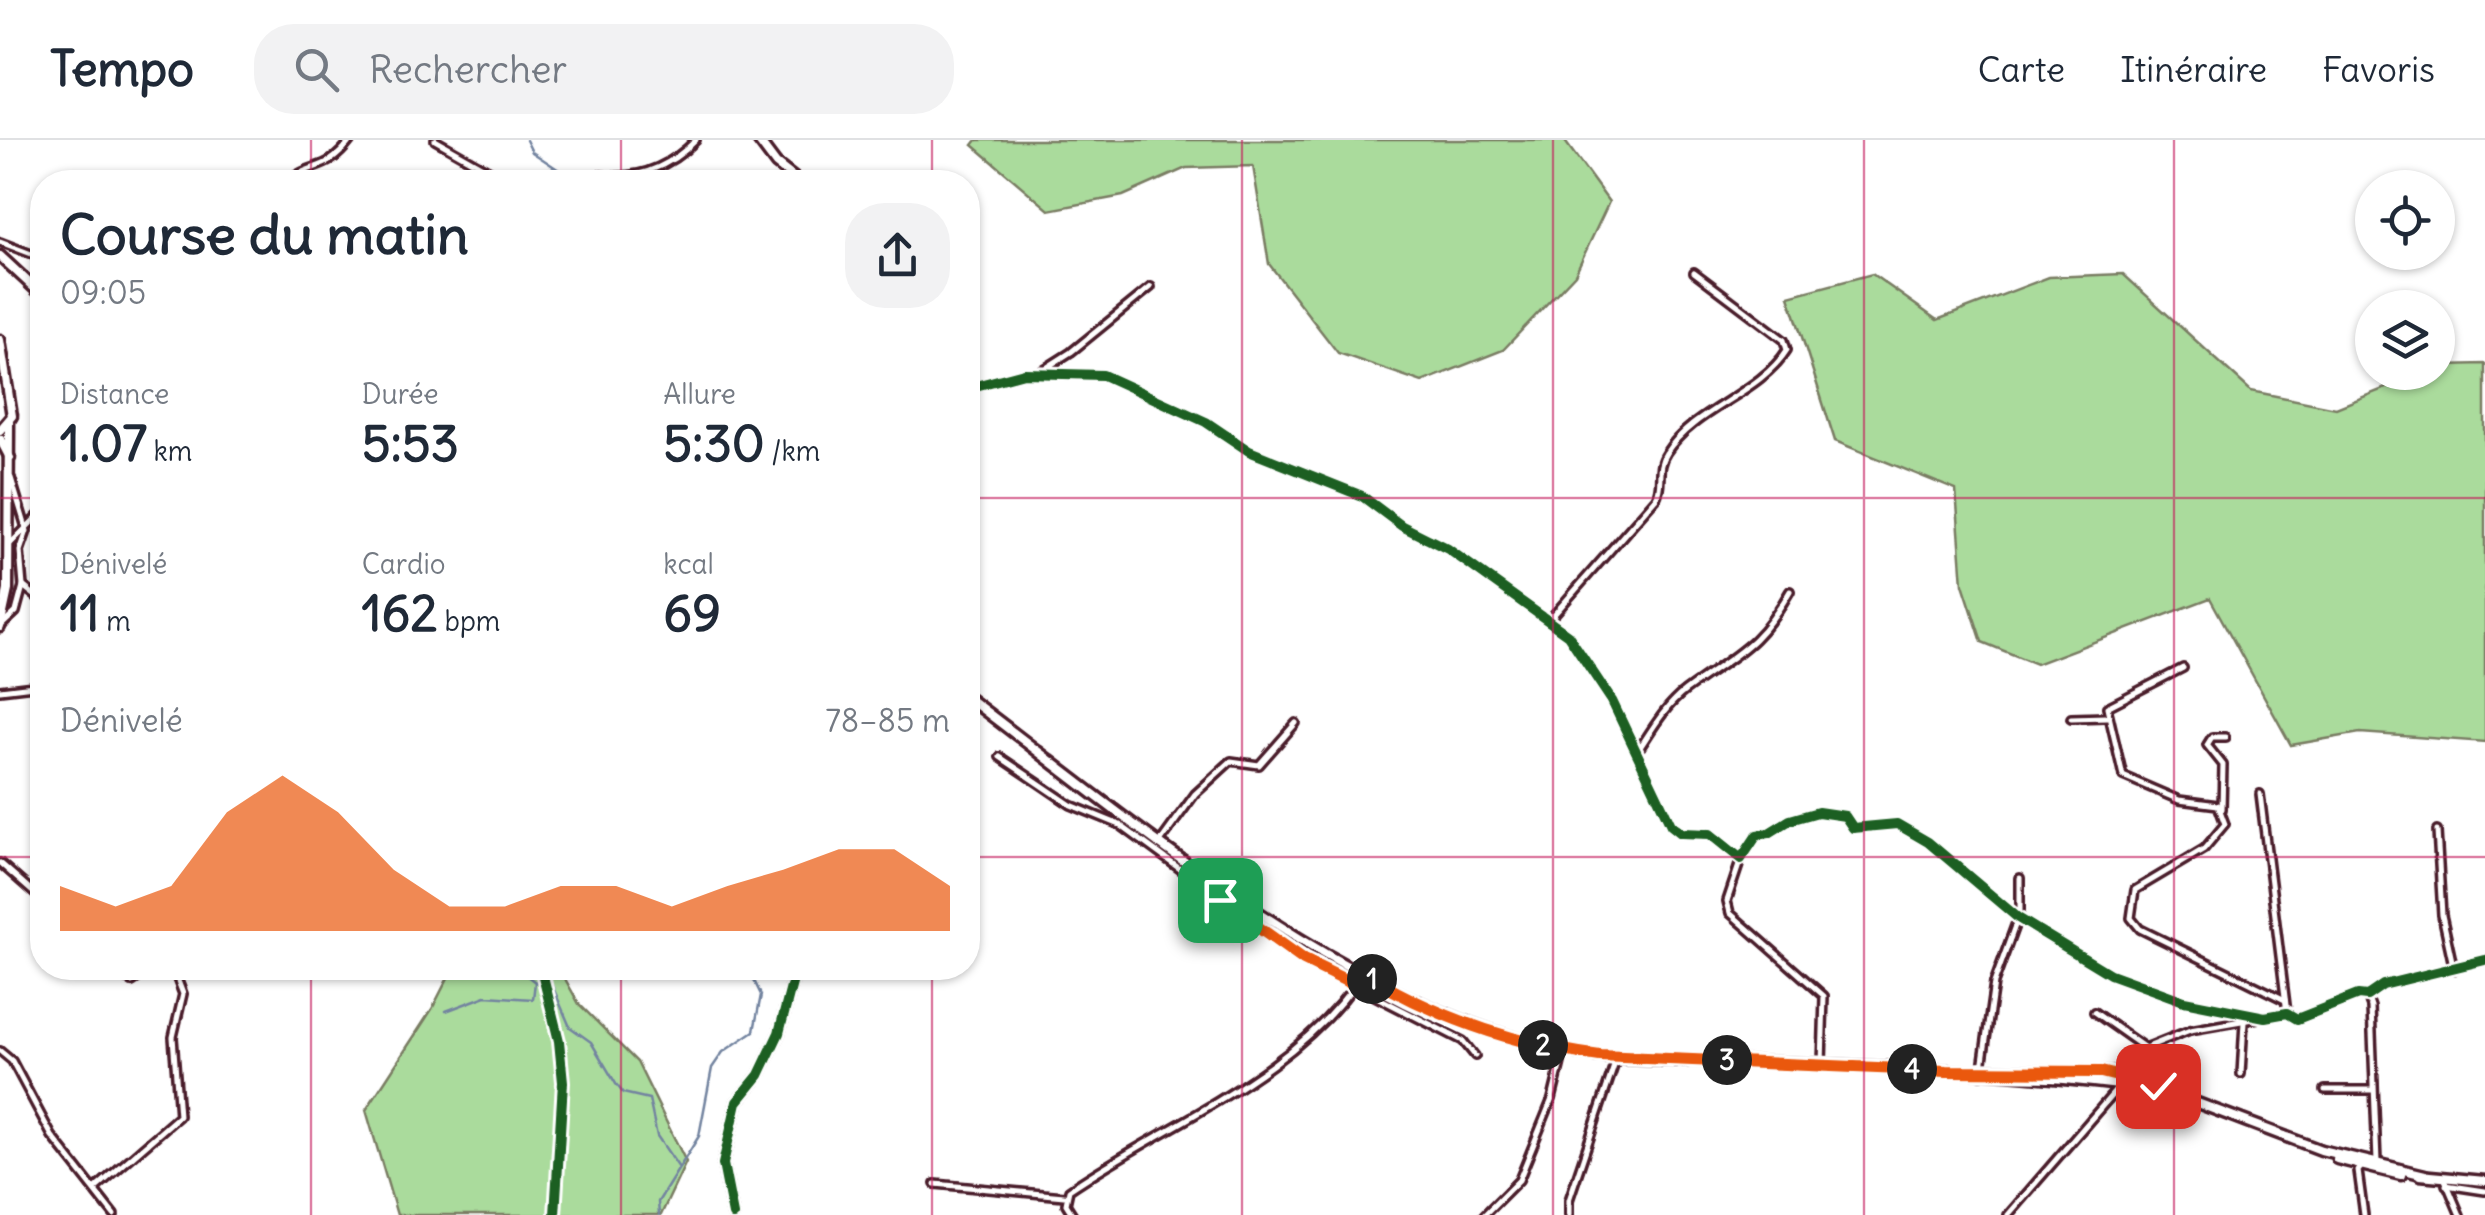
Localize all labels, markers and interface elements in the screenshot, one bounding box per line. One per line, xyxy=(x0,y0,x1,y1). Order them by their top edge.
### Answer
search box xyxy=(254,24,954,114)
text: Tempo xyxy=(50,39,194,99)
icon: search xyxy=(289,42,344,97)
text: Rechercher xyxy=(369,46,567,93)
text: Carte xyxy=(1978,47,2065,91)
text: Itinéraire xyxy=(2120,47,2267,91)
text: Favoris xyxy=(2322,47,2435,91)
map controls xyxy=(2355,170,2455,390)
button: locate xyxy=(2355,170,2455,270)
text: Course du matin xyxy=(60,200,469,269)
button: share xyxy=(845,203,950,308)
text: 09:05 xyxy=(60,272,146,313)
button: layers xyxy=(2355,290,2455,390)
text: Distance xyxy=(60,376,169,412)
text: Durée xyxy=(362,376,439,412)
text: Allure xyxy=(663,376,736,412)
text: 1.07 xyxy=(60,412,147,475)
text: 5:53 xyxy=(362,412,459,475)
text: 5:30 xyxy=(663,412,765,475)
text: km xyxy=(147,433,192,469)
text: /km xyxy=(765,433,820,469)
text: Dénivelé xyxy=(60,546,167,582)
text: Cardio xyxy=(362,546,445,582)
text: kcal xyxy=(663,546,714,582)
text: 11 xyxy=(60,582,100,645)
text: 162 xyxy=(362,582,438,645)
text: 69 xyxy=(663,582,721,645)
text: m xyxy=(100,603,131,639)
text: bpm xyxy=(438,603,500,639)
text: Dénivelé xyxy=(60,700,183,741)
text: 78–85 m xyxy=(825,700,950,741)
pin xyxy=(1178,858,1263,943)
icon: arrive xyxy=(1193,873,1248,928)
pin: 1 xyxy=(1347,954,1397,1004)
text: 1 xyxy=(1366,961,1378,997)
pin: 2 xyxy=(1518,1020,1568,1070)
text: 2 xyxy=(1535,1027,1551,1063)
pin: 3 xyxy=(1702,1035,1752,1085)
text: 3 xyxy=(1719,1042,1735,1078)
pin: 4 xyxy=(1887,1044,1937,1094)
pin xyxy=(2116,1044,2201,1129)
text: 4 xyxy=(1904,1051,1920,1087)
icon: check xyxy=(2131,1059,2186,1114)

